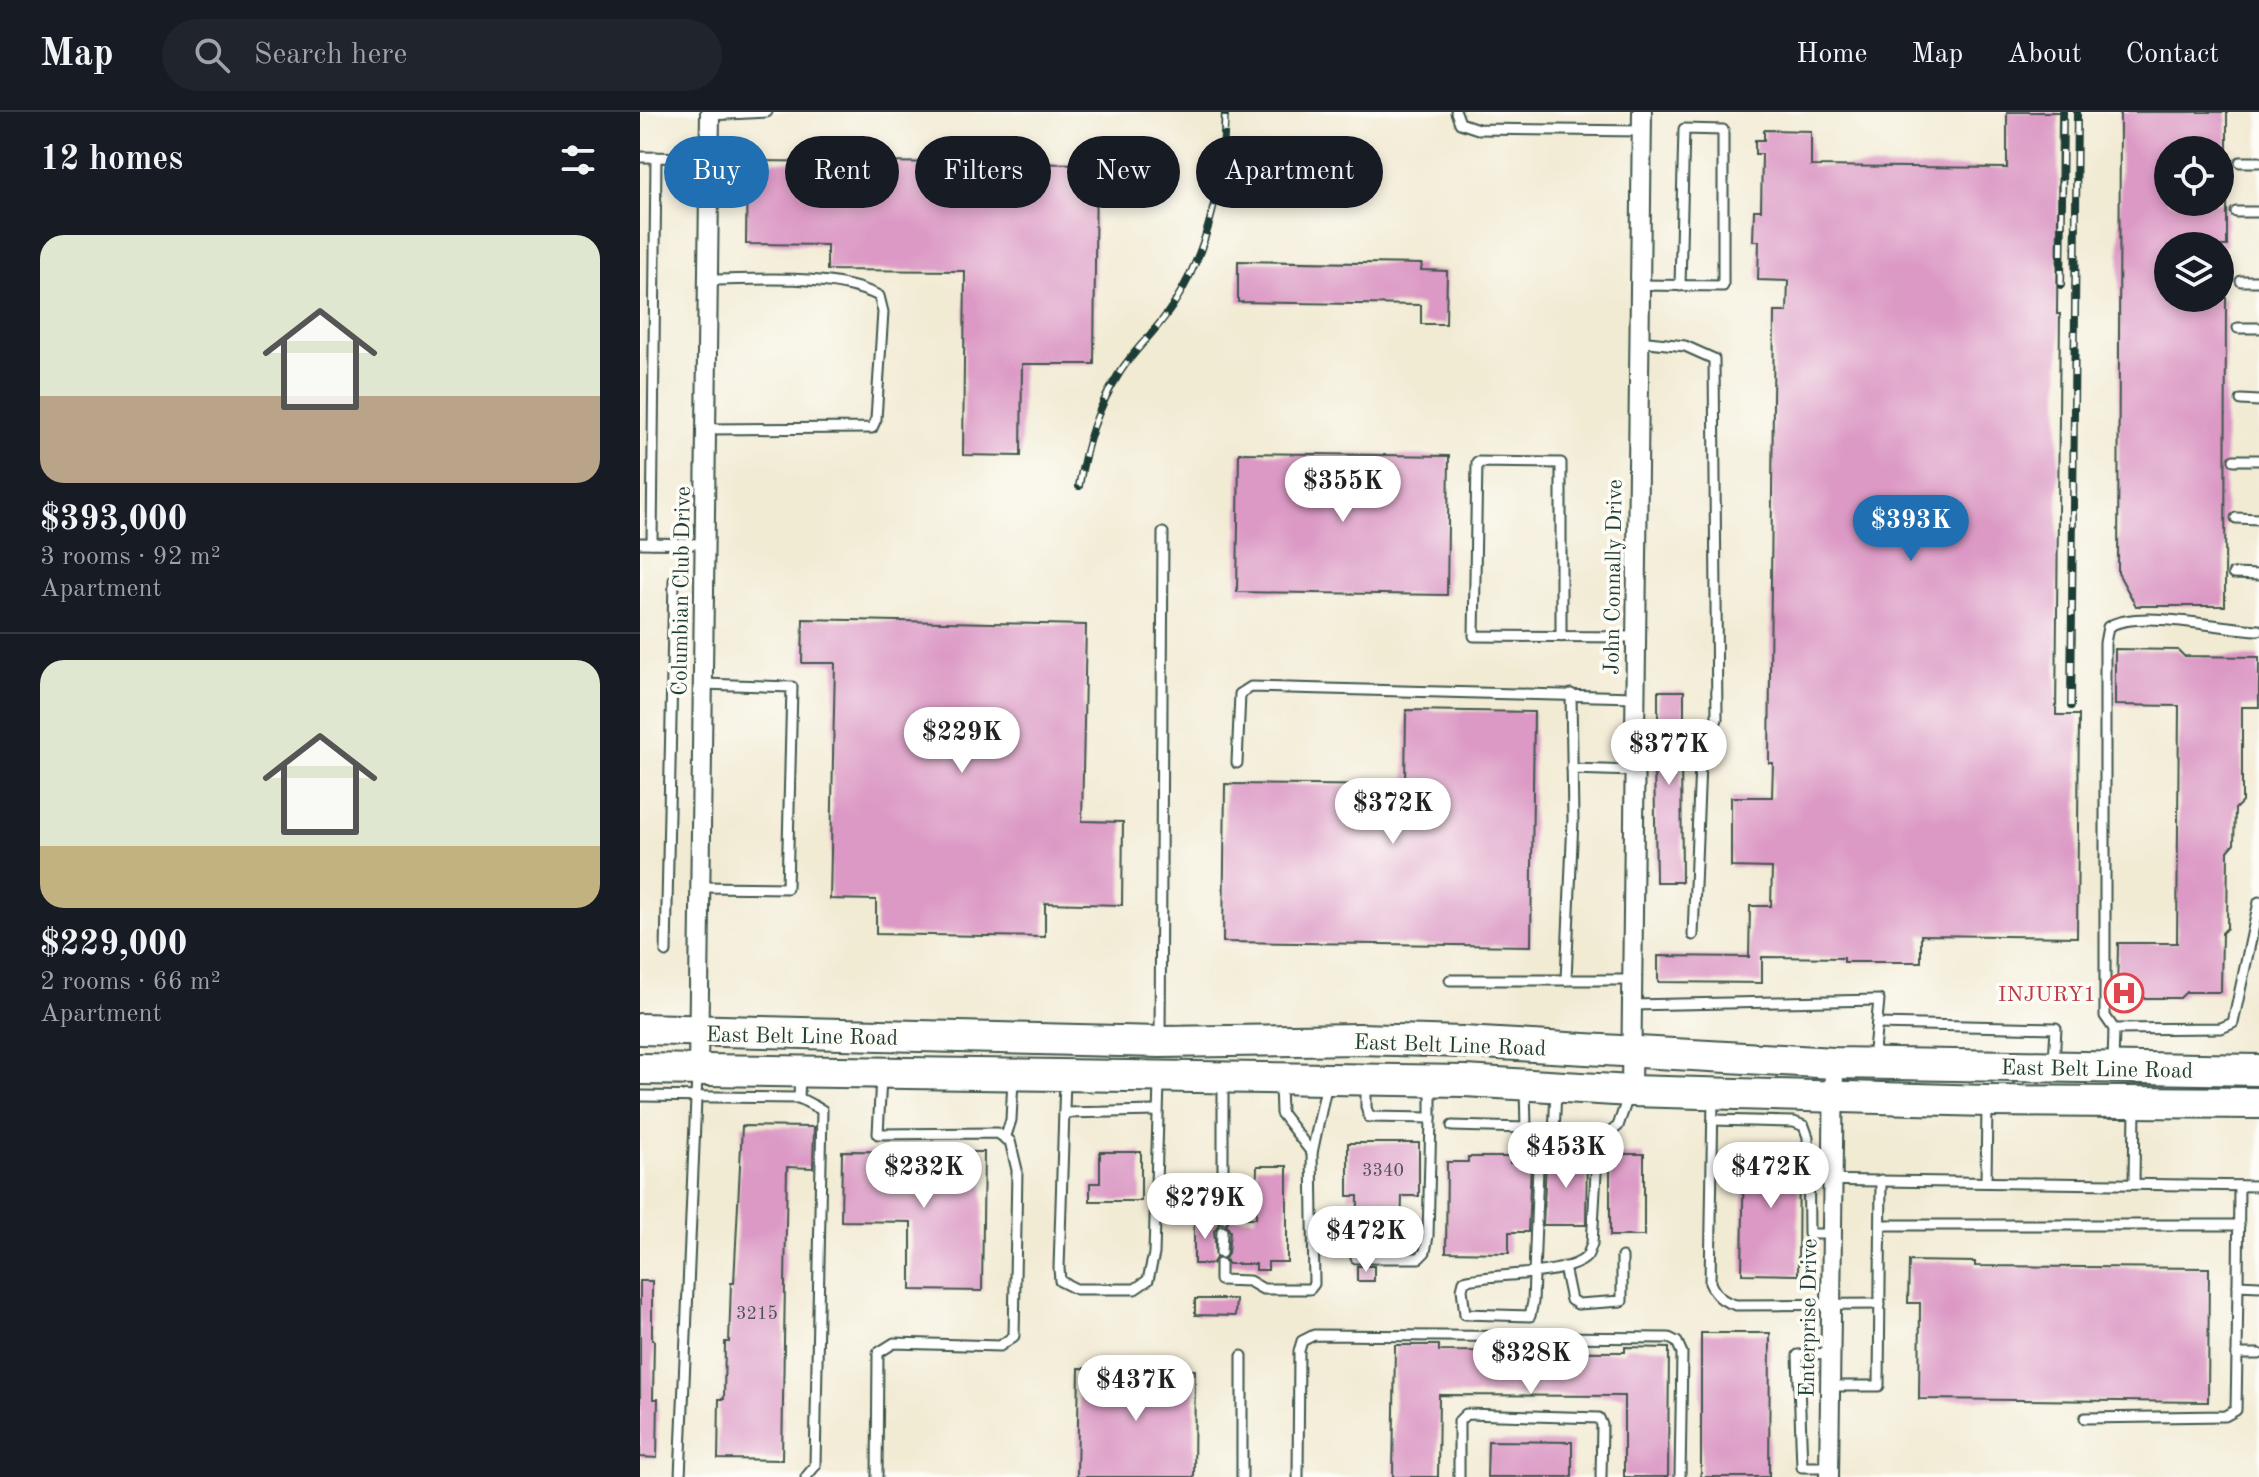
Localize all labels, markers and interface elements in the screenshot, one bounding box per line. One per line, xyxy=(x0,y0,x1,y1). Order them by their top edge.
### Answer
search box xyxy=(162,19,722,91)
icon: search xyxy=(190,33,234,77)
text: Map xyxy=(40,36,114,74)
text: Search here xyxy=(254,40,407,70)
text: Home xyxy=(1796,41,1867,69)
text: Map xyxy=(1911,41,1963,69)
text: About xyxy=(2007,41,2082,69)
text: Contact xyxy=(2126,41,2219,69)
chip: Buy xyxy=(664,136,769,208)
chip: Rent xyxy=(785,136,899,208)
chip: Filters xyxy=(915,136,1051,208)
chip: New xyxy=(1067,136,1180,208)
chip: Apartment xyxy=(1196,136,1383,208)
map controls xyxy=(2154,136,2234,312)
button: locate xyxy=(2154,136,2234,216)
icon: filters xyxy=(556,138,600,182)
text: 12 homes xyxy=(40,143,183,177)
button: layers xyxy=(2154,232,2234,312)
icon: home xyxy=(248,287,392,431)
pin: $355K xyxy=(1287,456,1399,524)
text: $355K xyxy=(1303,469,1383,495)
street label: John Connally Drive xyxy=(1601,479,1627,675)
street label: Columbian Club Drive xyxy=(669,486,695,696)
pin: $393K xyxy=(1855,495,1967,563)
text: $393,000 xyxy=(40,503,188,537)
text: $393K xyxy=(1871,508,1951,534)
text: 3 rooms · 92 m² xyxy=(40,544,221,570)
text: Apartment xyxy=(40,576,162,602)
pin: $229K xyxy=(906,707,1018,775)
icon: home xyxy=(248,712,392,856)
pin: $377K xyxy=(1613,719,1725,787)
text: $229K xyxy=(922,720,1002,746)
text: $377K xyxy=(1629,732,1709,758)
pin: $372K xyxy=(1337,778,1449,846)
text: $372K xyxy=(1353,791,1433,817)
text: $229,000 xyxy=(40,928,188,962)
text: 2 rooms · 66 m² xyxy=(40,969,221,995)
hospital icon: INJURY1 xyxy=(2103,972,2145,1014)
place label: INJURY1 xyxy=(1998,984,2096,1006)
text: Apartment xyxy=(40,1001,162,1027)
street label: East Belt Line Road xyxy=(706,1024,898,1050)
street label: East Belt Line Road xyxy=(1353,1032,1546,1060)
street label: East Belt Line Road xyxy=(2001,1057,2193,1083)
pin: $453K xyxy=(1510,1122,1622,1190)
text: $453K xyxy=(1526,1135,1606,1161)
pin: $232K xyxy=(868,1142,980,1210)
pin: $472K xyxy=(1715,1142,1827,1210)
text: $232K xyxy=(884,1155,964,1181)
text: $472K xyxy=(1731,1155,1811,1181)
house number: 3340 xyxy=(1362,1162,1404,1180)
pin: $279K xyxy=(1149,1173,1261,1241)
text: $279K xyxy=(1165,1186,1245,1212)
pin: $472K xyxy=(1310,1206,1422,1274)
text: $472K xyxy=(1326,1219,1406,1245)
street label: Enterprise Drive xyxy=(1797,1238,1821,1398)
house number: 3215 xyxy=(736,1305,778,1323)
pin: $328K xyxy=(1475,1328,1587,1396)
text: $328K xyxy=(1491,1341,1571,1367)
pin: $437K xyxy=(1080,1355,1192,1423)
text: $437K xyxy=(1096,1368,1176,1394)

